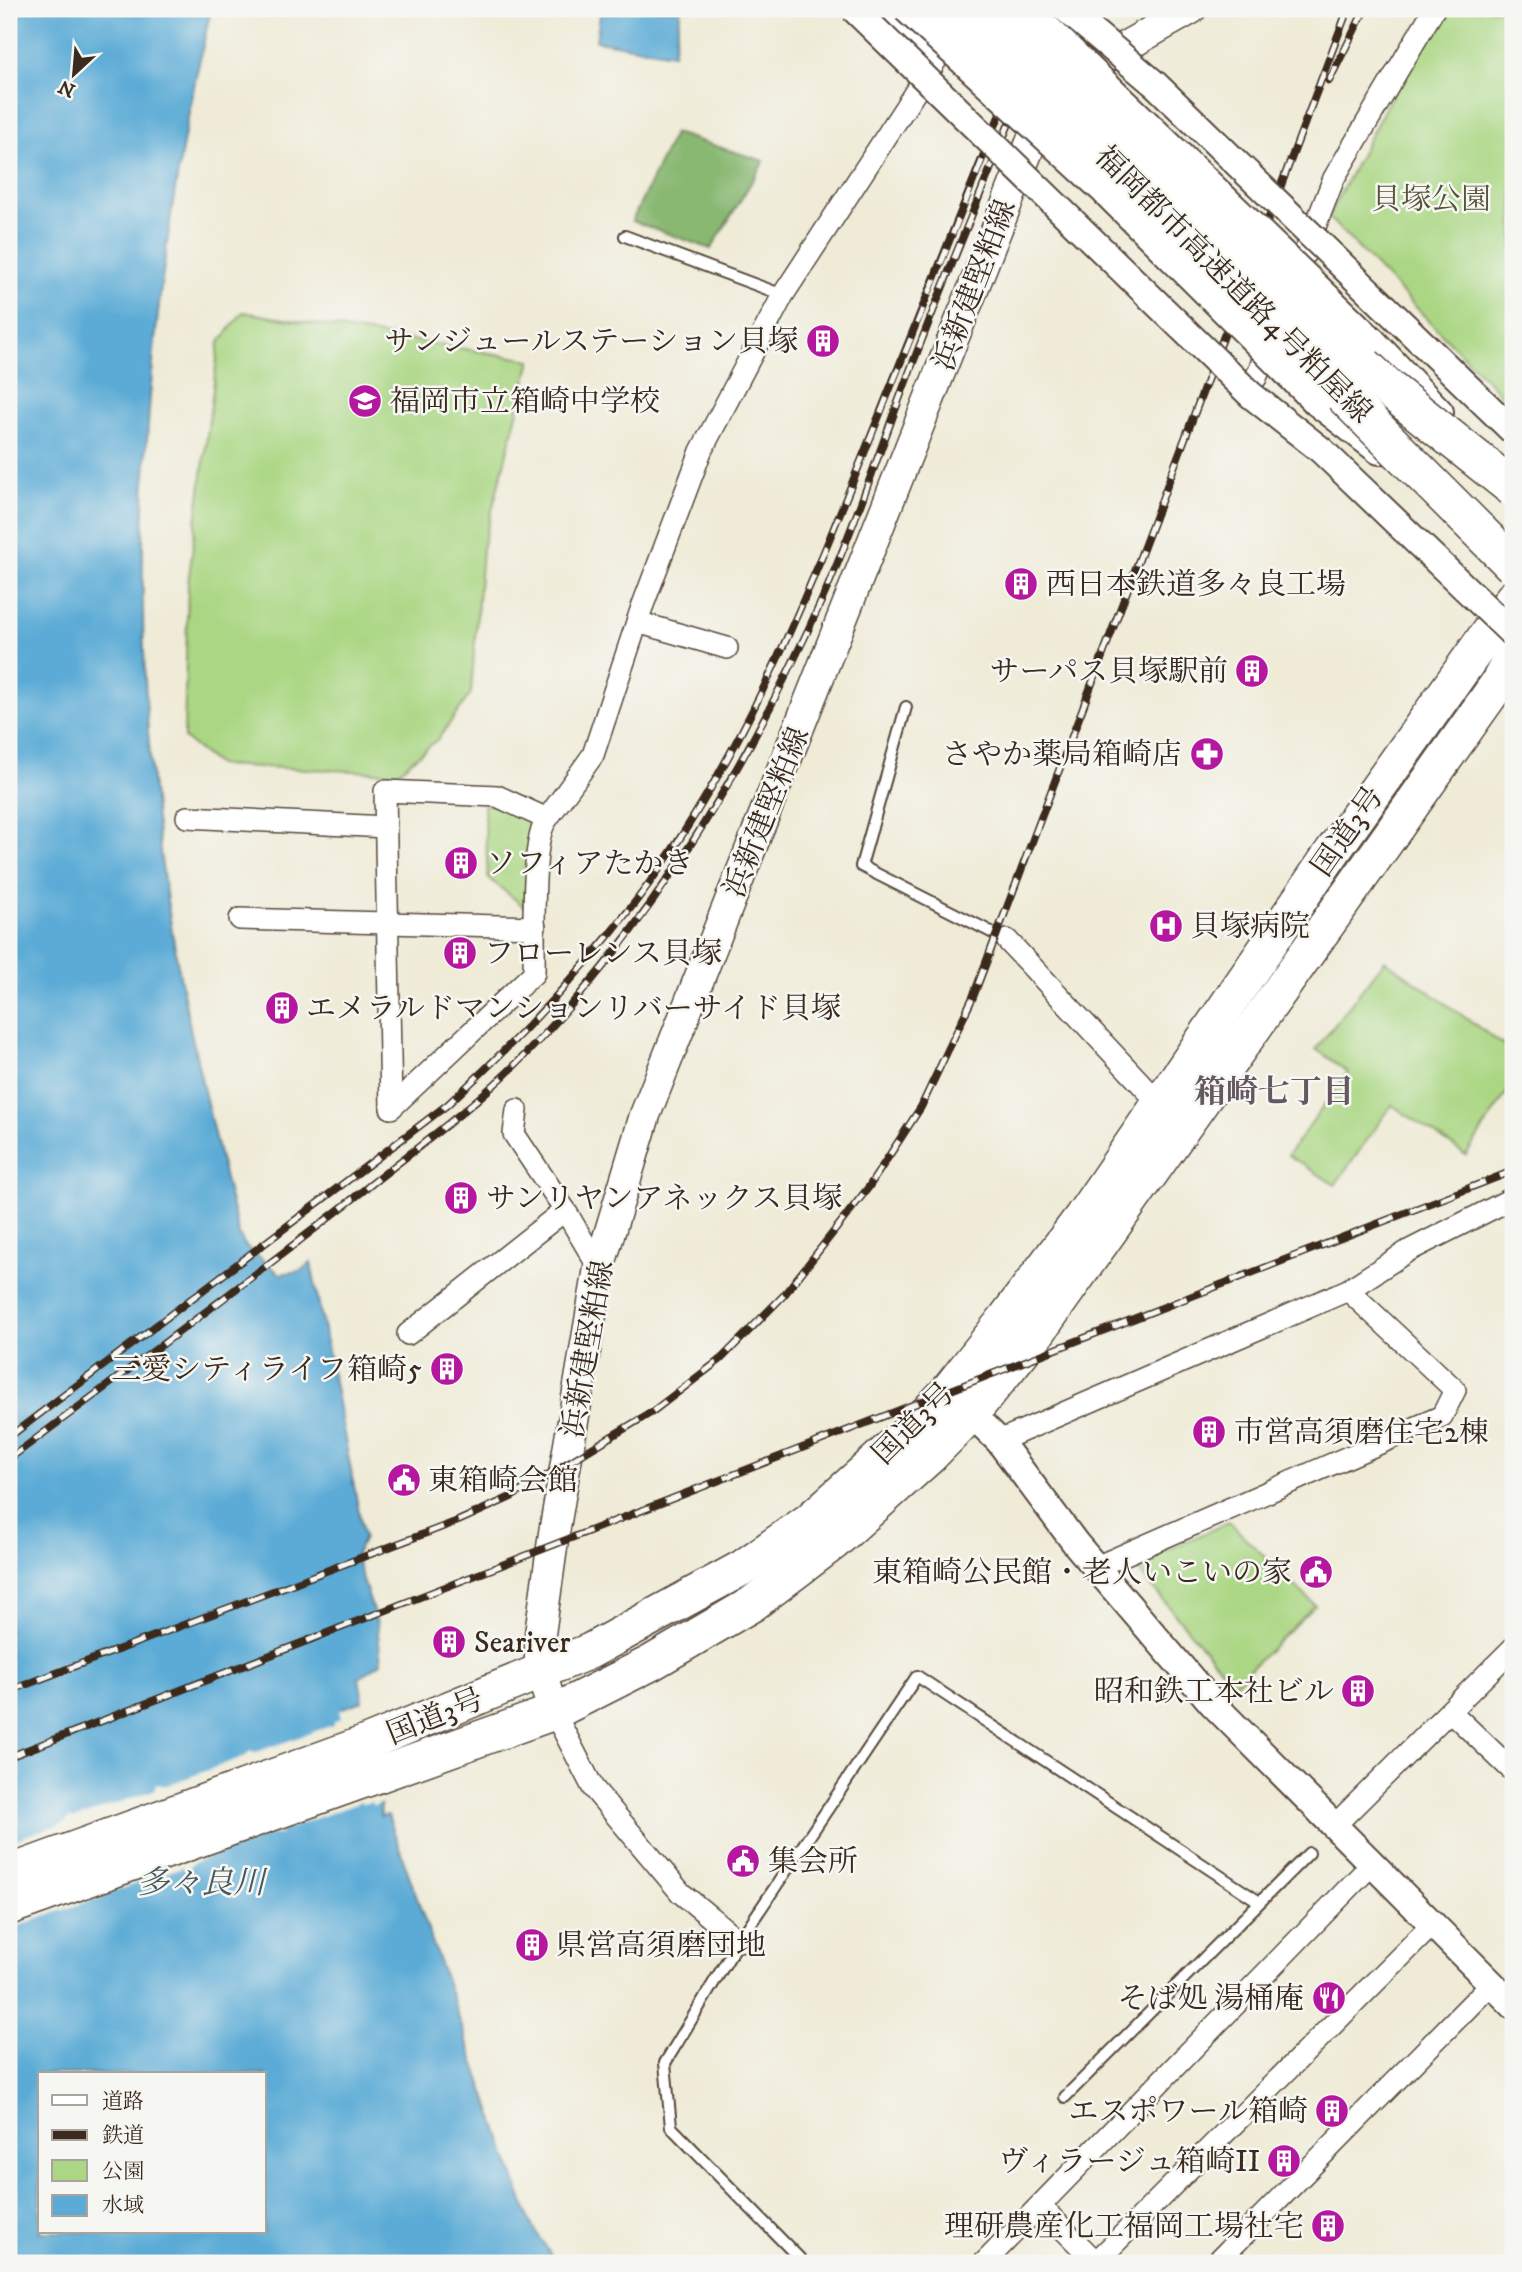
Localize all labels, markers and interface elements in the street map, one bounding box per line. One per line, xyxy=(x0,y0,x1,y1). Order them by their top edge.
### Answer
north arrow xyxy=(38,38,108,108)
text: N xyxy=(55,74,79,102)
street label: 福岡都市高速道路4号粕屋線 xyxy=(1086,139,1379,432)
park label: 貝塚公園 xyxy=(1371,182,1491,219)
street label: 浜新建堅粕線 xyxy=(926,195,1025,376)
building icon: サンジュールステーション貝塚 xyxy=(804,322,842,360)
place label: サンジュールステーション貝塚 xyxy=(384,324,798,361)
school or university icon: 福岡市立箱崎中学校 xyxy=(346,382,384,420)
place label: 福岡市立箱崎中学校 xyxy=(390,384,660,421)
building icon: 西日本鉄道多々良工場 xyxy=(1002,565,1040,603)
place label: 西日本鉄道多々良工場 xyxy=(1046,567,1346,604)
building icon: サーパス貝塚駅前 xyxy=(1233,652,1271,690)
place label: サーパス貝塚駅前 xyxy=(990,654,1228,691)
street label: 浜新建堅粕線 xyxy=(717,722,818,903)
pharmacy icon: さやか薬局箱崎店 xyxy=(1188,735,1226,773)
place label: さやか薬局箱崎店 xyxy=(942,737,1182,774)
street label: 国道3号 xyxy=(1304,780,1392,884)
building icon: ソフィアたかき xyxy=(442,844,480,882)
place label: ソフィアたかき xyxy=(486,846,694,883)
hospital icon: 貝塚病院 xyxy=(1147,907,1185,945)
place label: 貝塚病院 xyxy=(1190,909,1310,946)
building icon: フローレンス貝塚 xyxy=(441,934,479,972)
place label: フローレンス貝塚 xyxy=(484,936,722,973)
building icon: エメラルドマンションリバーサイド貝塚 xyxy=(263,989,301,1027)
place label: エメラルドマンションリバーサイド貝塚 xyxy=(306,991,841,1028)
district label: 箱崎七丁目 xyxy=(1194,1073,1354,1113)
building icon: サンリヤンアネックス貝塚 xyxy=(442,1179,480,1217)
place label: サンリヤンアネックス貝塚 xyxy=(486,1181,842,1218)
street label: 浜新建堅粕線 xyxy=(555,1257,622,1441)
building icon: 三愛シティライフ箱崎5 xyxy=(428,1350,466,1388)
place label: 三愛シティライフ箱崎5 xyxy=(111,1352,422,1389)
street label: 国道3号 xyxy=(865,1375,963,1473)
building icon: 市営高須磨住宅2棟 xyxy=(1190,1413,1228,1451)
place label: 市営高須磨住宅2棟 xyxy=(1234,1415,1489,1452)
public building icon: 東箱崎会館 xyxy=(385,1461,423,1499)
place label: 東箱崎会館 xyxy=(428,1463,578,1500)
public building icon: 東箱崎公民館・老人いこいの家 xyxy=(1297,1553,1335,1591)
place label: 東箱崎公民館・老人いこいの家 xyxy=(872,1555,1292,1592)
building icon: Seariver xyxy=(430,1623,468,1661)
place label: Seariver xyxy=(474,1625,571,1662)
building icon: 昭和鉄工本社ビル xyxy=(1339,1672,1377,1710)
place label: 昭和鉄工本社ビル xyxy=(1094,1674,1334,1711)
street label: 国道3号 xyxy=(382,1681,489,1753)
public building icon: 集会所 xyxy=(724,1842,762,1880)
place label: 集会所 xyxy=(768,1844,858,1881)
water label: 多々良川 xyxy=(137,1864,268,1904)
building icon: 県営高須磨団地 xyxy=(513,1926,551,1964)
place label: 県営高須磨団地 xyxy=(556,1928,766,1965)
restaurant icon: そば処 湯桶庵 xyxy=(1310,1979,1348,2017)
place label: そば処 湯桶庵 xyxy=(1118,1981,1304,2018)
legend xyxy=(38,2072,266,2234)
text: 道路 xyxy=(102,2089,144,2115)
building icon: エスポワール箱崎 xyxy=(1313,2092,1351,2130)
place label: エスポワール箱崎 xyxy=(1069,2094,1308,2131)
text: 鉄道 xyxy=(102,2123,144,2149)
building icon: ヴィラージュ箱崎II xyxy=(1265,2142,1303,2180)
place label: ヴィラージュ箱崎II xyxy=(998,2144,1260,2181)
text: 公園 xyxy=(102,2159,144,2185)
text: 水域 xyxy=(102,2193,144,2219)
building icon: 理研農産化工福岡工場社宅 xyxy=(1309,2207,1347,2245)
place label: 理研農産化工福岡工場社宅 xyxy=(944,2209,1304,2246)

